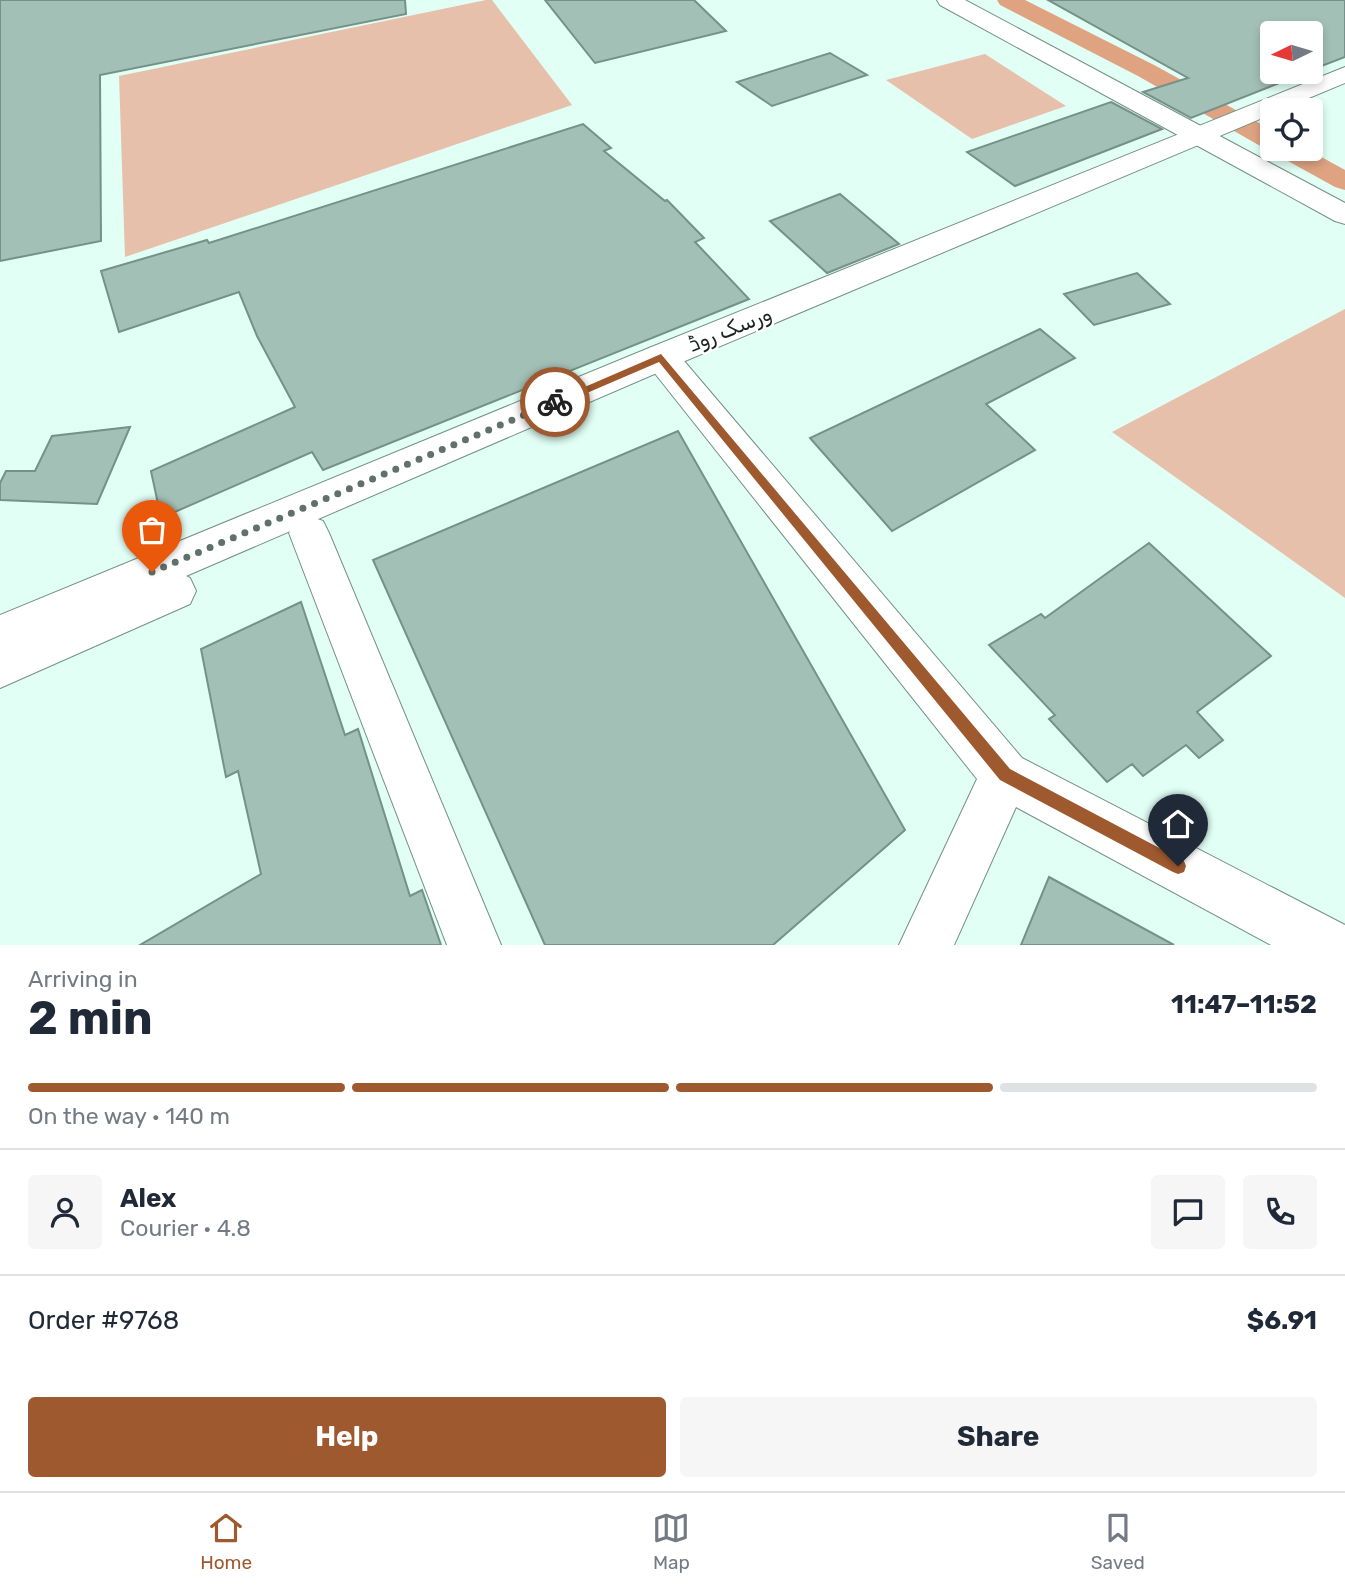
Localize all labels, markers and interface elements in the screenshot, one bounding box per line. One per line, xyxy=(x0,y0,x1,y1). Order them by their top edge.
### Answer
north arrow xyxy=(1260,21,1323,84)
map controls xyxy=(1260,21,1323,161)
button: locate xyxy=(1260,98,1323,161)
street label: ورسک روڈ xyxy=(685,301,775,357)
courier xyxy=(520,367,590,437)
icon: bike xyxy=(536,383,574,421)
pin xyxy=(122,500,182,572)
icon: bag xyxy=(133,511,171,549)
pin xyxy=(1148,794,1208,866)
icon: home xyxy=(1159,805,1197,843)
text: Arriving in xyxy=(28,965,138,993)
text: 11:47–11:52 xyxy=(1171,989,1317,1020)
text: 2 min xyxy=(28,991,153,1046)
text: On the way · 140 m xyxy=(28,1102,230,1130)
button: person xyxy=(28,1175,102,1249)
button: chat xyxy=(1151,1175,1225,1249)
button: phone xyxy=(1243,1175,1317,1249)
text: Alex xyxy=(120,1183,176,1214)
text: Courier · 4.8 xyxy=(120,1214,251,1242)
text: Order #9768 xyxy=(28,1305,179,1336)
text: $6.91 xyxy=(1247,1305,1317,1336)
button: Help xyxy=(28,1397,666,1477)
button: Share xyxy=(680,1397,1317,1477)
tab: Home xyxy=(200,1509,252,1574)
tab: Map xyxy=(652,1509,690,1574)
tab: Saved xyxy=(1091,1509,1145,1574)

